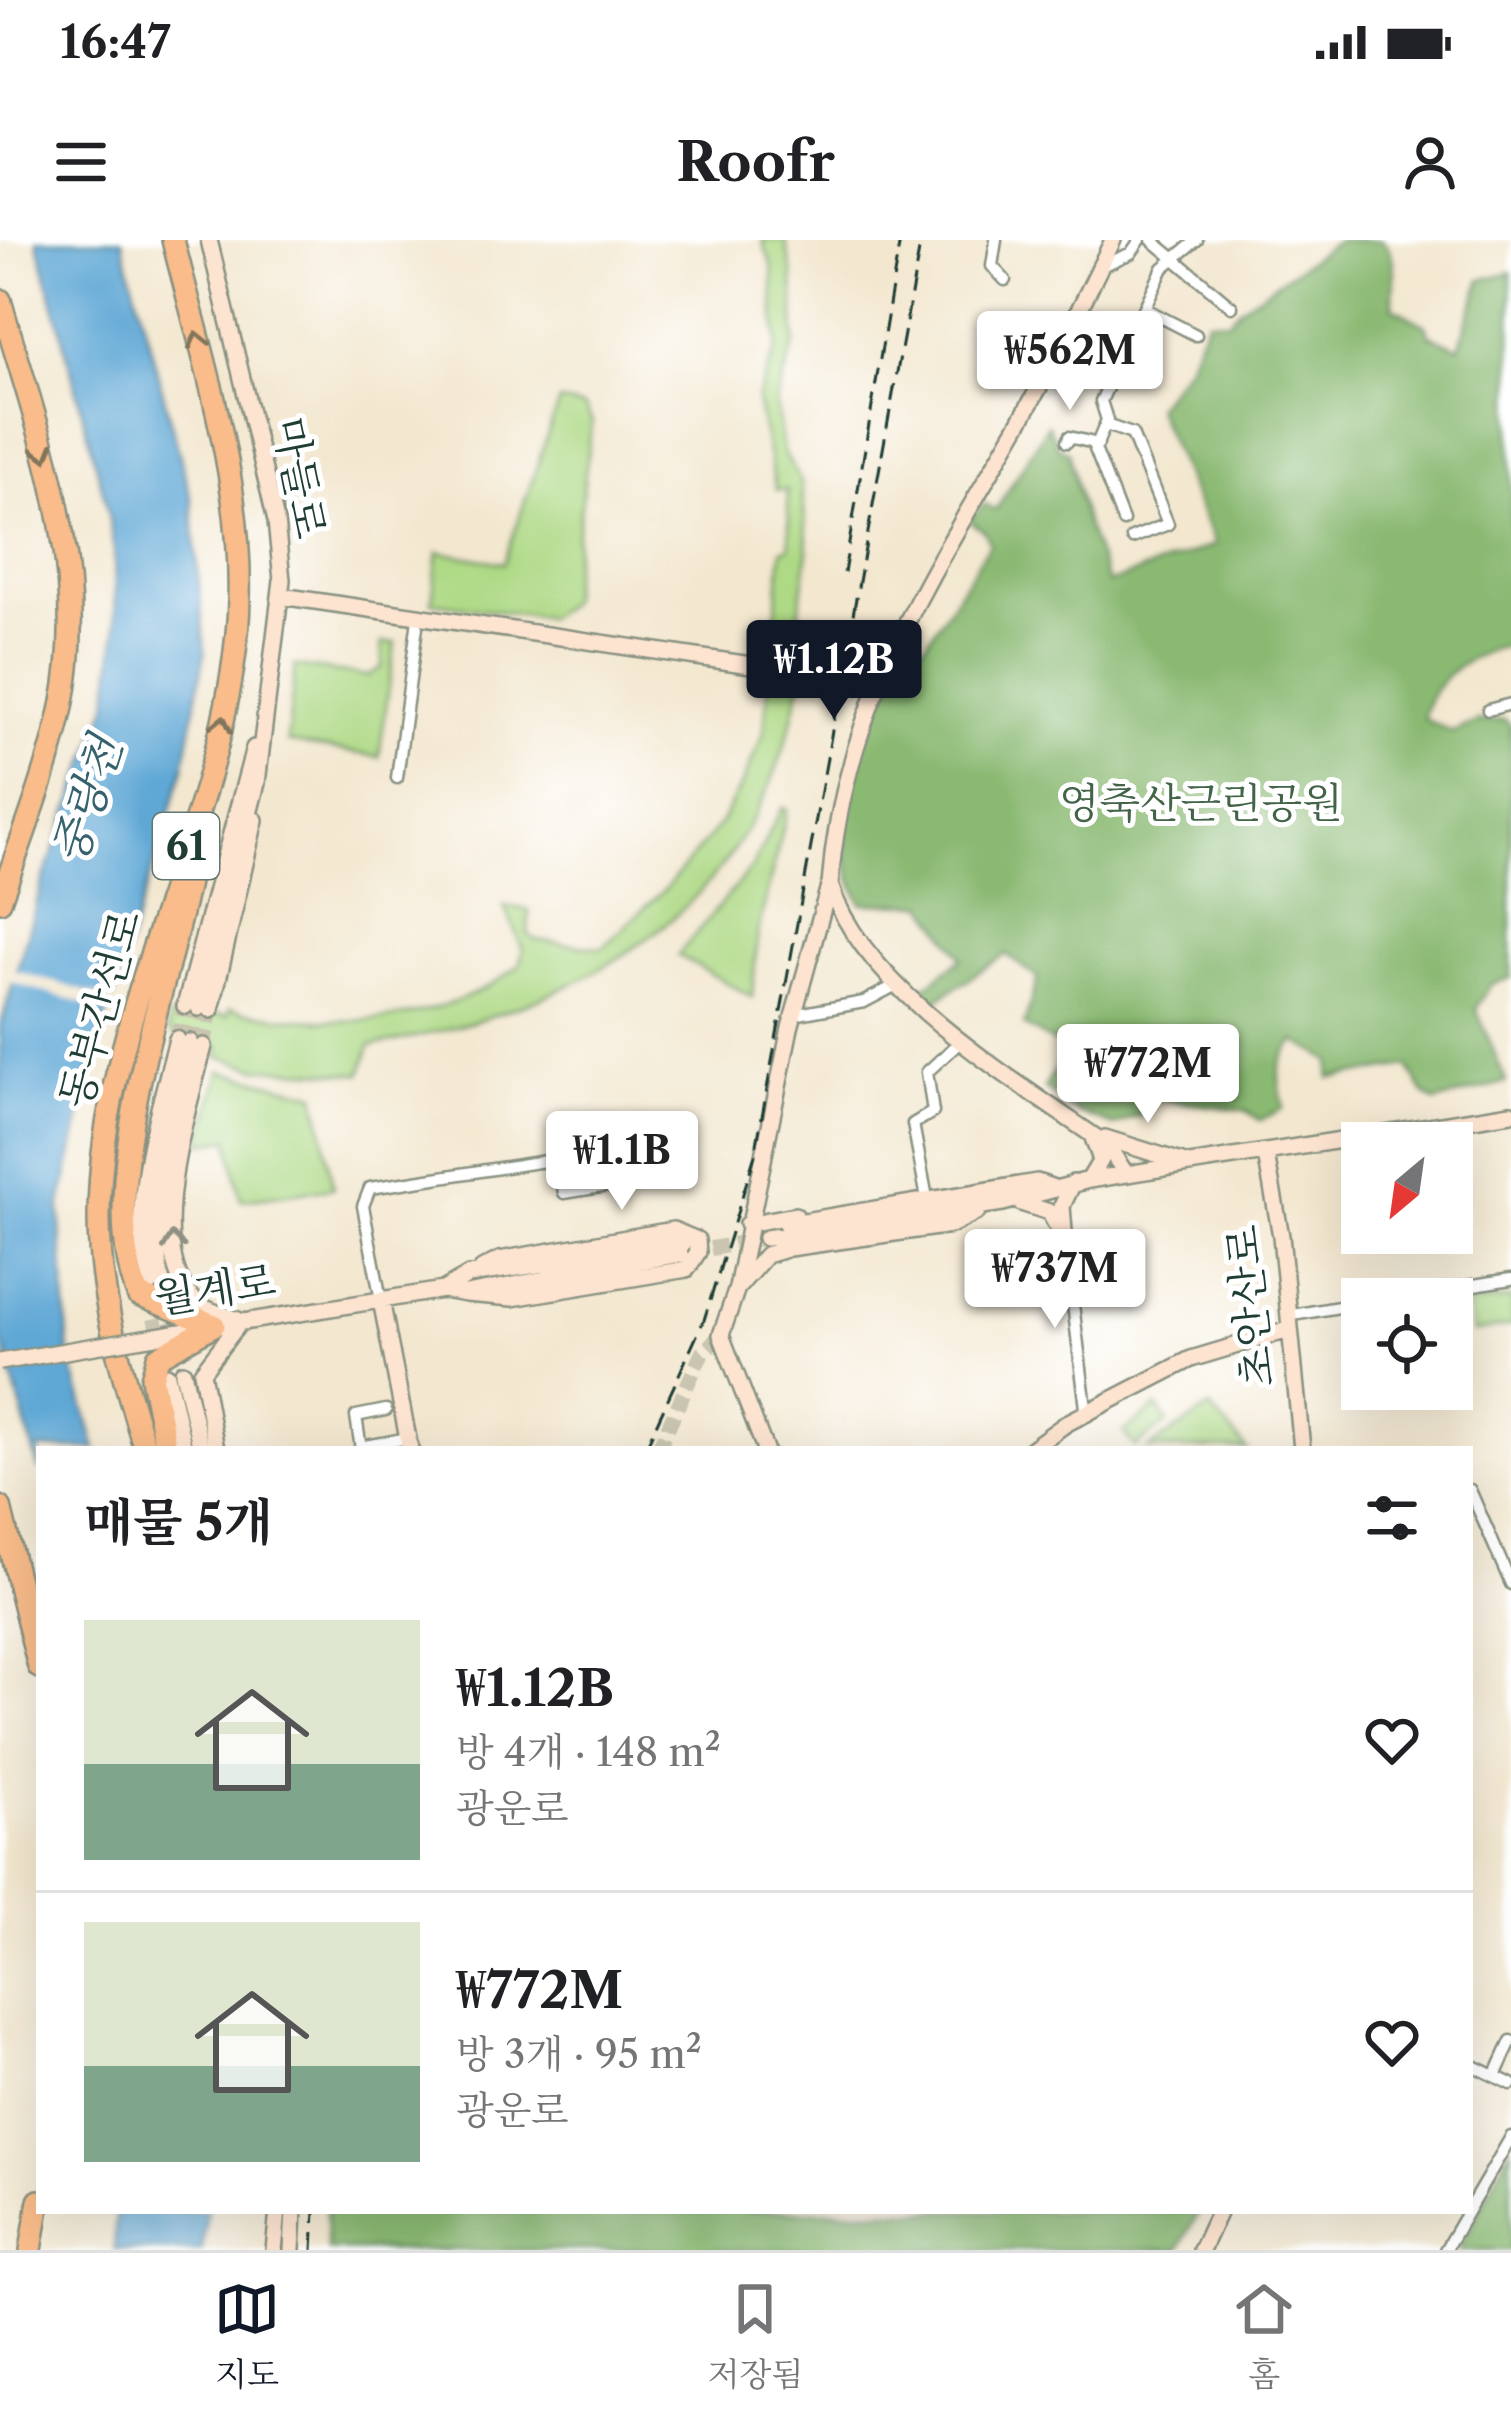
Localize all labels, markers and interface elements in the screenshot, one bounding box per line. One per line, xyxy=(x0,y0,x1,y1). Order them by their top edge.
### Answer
text: 16:47 xyxy=(60,14,171,70)
icon: menu xyxy=(48,129,114,195)
text: Roofr xyxy=(676,129,835,195)
icon: person xyxy=(1397,129,1463,195)
pin: ₩562M xyxy=(986,311,1154,413)
text: ₩562M xyxy=(1004,326,1136,374)
one-way arrow xyxy=(187,331,212,351)
street label: 마들로 xyxy=(263,413,337,543)
one-way arrow xyxy=(30,441,55,462)
pin: ₩1.12B xyxy=(736,620,932,722)
text: ₩1.12B xyxy=(774,635,894,683)
one-way arrow xyxy=(208,715,233,735)
water label: 중랑천 xyxy=(40,726,135,871)
park label: 영축산근린공원 xyxy=(1059,777,1343,829)
road number: 61 xyxy=(153,813,219,879)
street label: 동부간선로 xyxy=(49,904,151,1114)
pin: ₩772M xyxy=(1064,1024,1232,1126)
text: ₩772M xyxy=(1084,1039,1212,1087)
pin: ₩1.1B xyxy=(538,1111,706,1213)
north arrow xyxy=(1341,1122,1473,1254)
map controls xyxy=(1341,1122,1473,1410)
text: ₩1.1B xyxy=(573,1126,671,1174)
street label: 초안산로 xyxy=(1216,1223,1284,1389)
pin: ₩737M xyxy=(971,1229,1139,1331)
one-way arrow xyxy=(161,1231,187,1250)
text: ₩737M xyxy=(991,1244,1119,1292)
street label: 월계로 xyxy=(151,1254,279,1324)
button: locate xyxy=(1341,1278,1473,1410)
icon: filters xyxy=(1359,1485,1425,1551)
text: 매물 5개 xyxy=(84,1491,273,1553)
text: ₩1.12B xyxy=(456,1657,614,1719)
icon: home xyxy=(180,1668,324,1812)
icon: heart xyxy=(1359,1707,1425,1773)
text: 방 4개 · 148 m² xyxy=(456,1728,721,1776)
text: 광운로 xyxy=(456,1784,569,1832)
text: ₩772M xyxy=(456,1959,623,2021)
icon: home xyxy=(180,1970,324,2114)
icon: heart xyxy=(1359,2009,1425,2075)
text: 방 3개 · 95 m² xyxy=(456,2030,702,2078)
text: 광운로 xyxy=(456,2086,569,2134)
tab: 지도 xyxy=(214,2276,280,2395)
tab: 저장됨 xyxy=(708,2276,803,2395)
tab: 홈 xyxy=(1231,2276,1297,2395)

